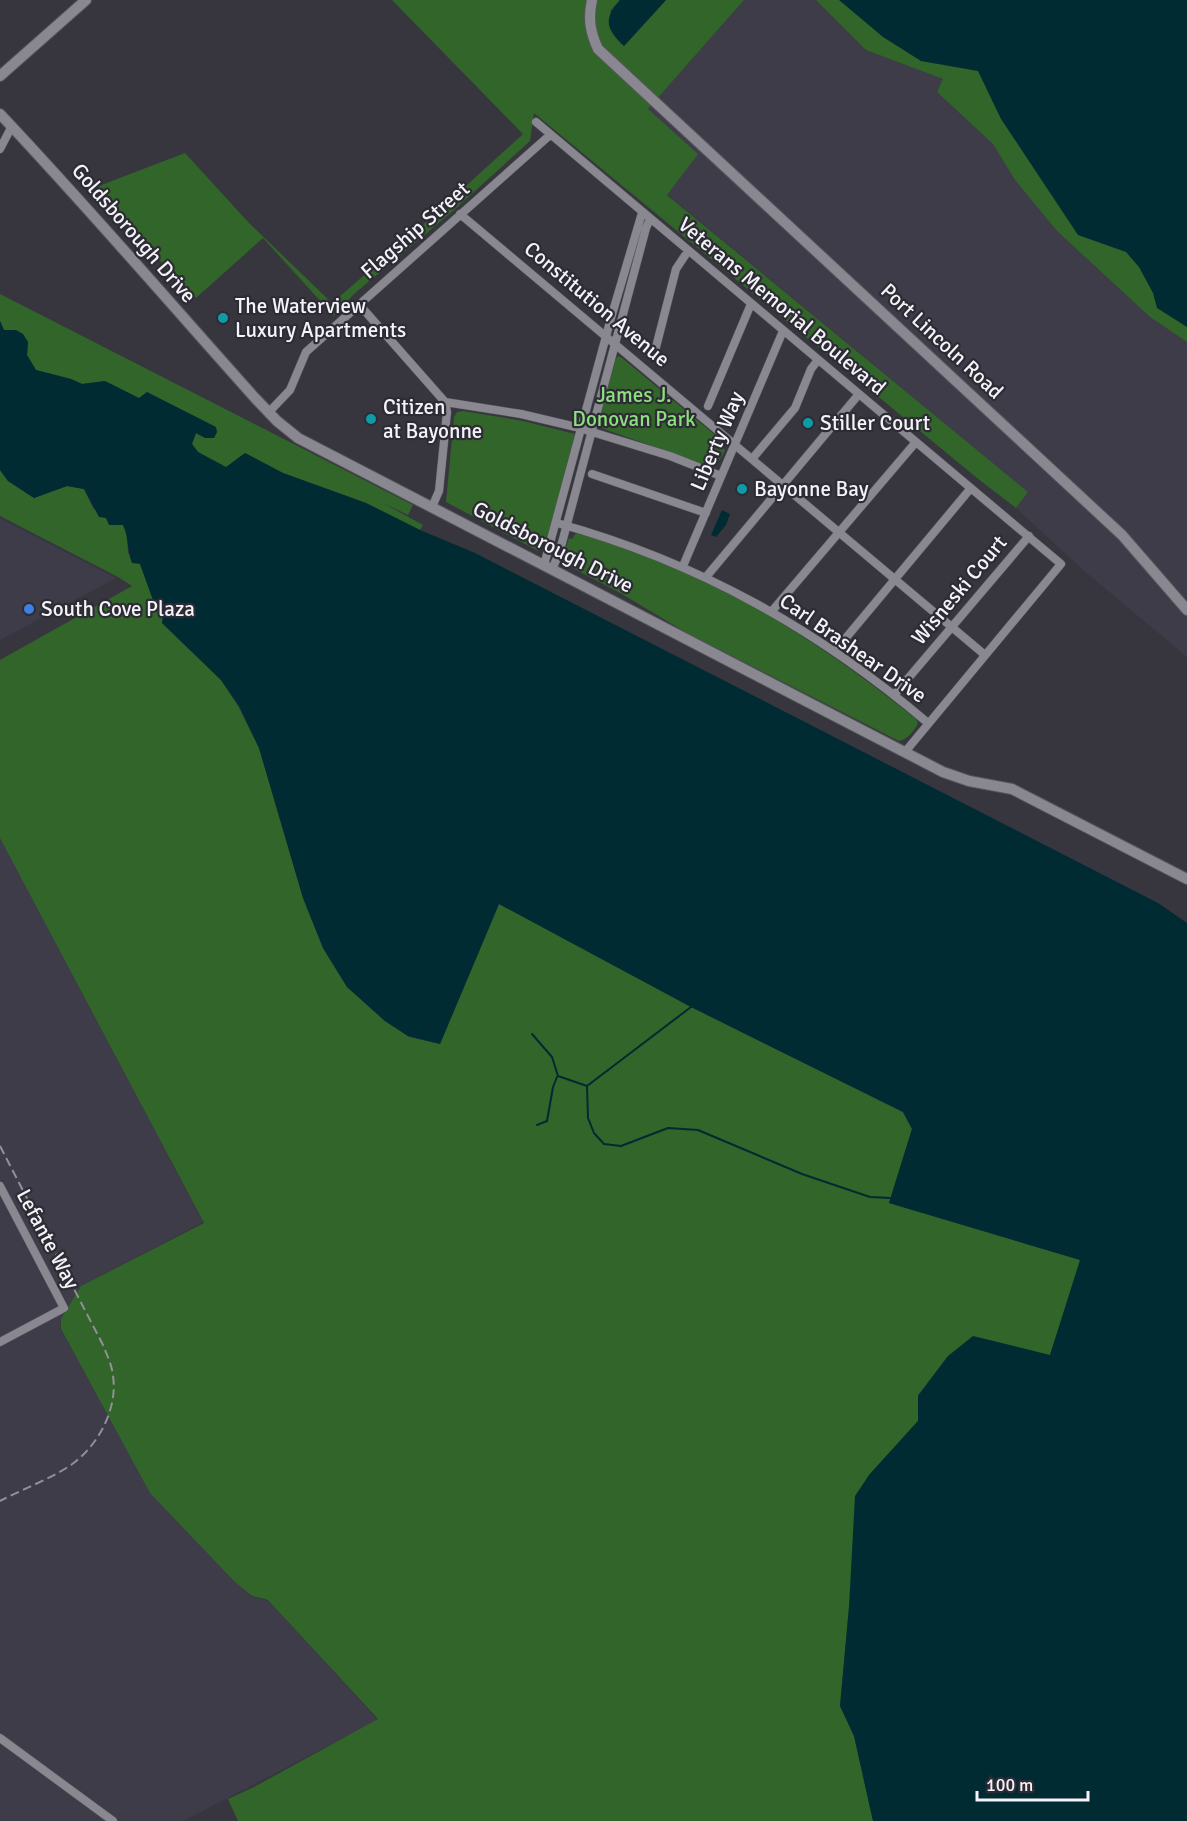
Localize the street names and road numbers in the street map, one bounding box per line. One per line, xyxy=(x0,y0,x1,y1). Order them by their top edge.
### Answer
street label: Goldsborough Drive xyxy=(66,158,202,308)
street label: Flagship Street xyxy=(355,176,475,284)
street label: Veterans Memorial Boulevard xyxy=(673,211,891,401)
street label: Constitution Avenue xyxy=(519,236,675,372)
street label: Port Lincoln Road xyxy=(875,278,1009,404)
street label: Liberty Way xyxy=(684,387,750,494)
street label: Goldsborough Drive xyxy=(468,495,638,599)
street label: Wisneski Court xyxy=(906,530,1012,650)
street label: Carl Brashear Drive xyxy=(775,588,931,708)
street label: Lefante Way xyxy=(11,1184,85,1294)

